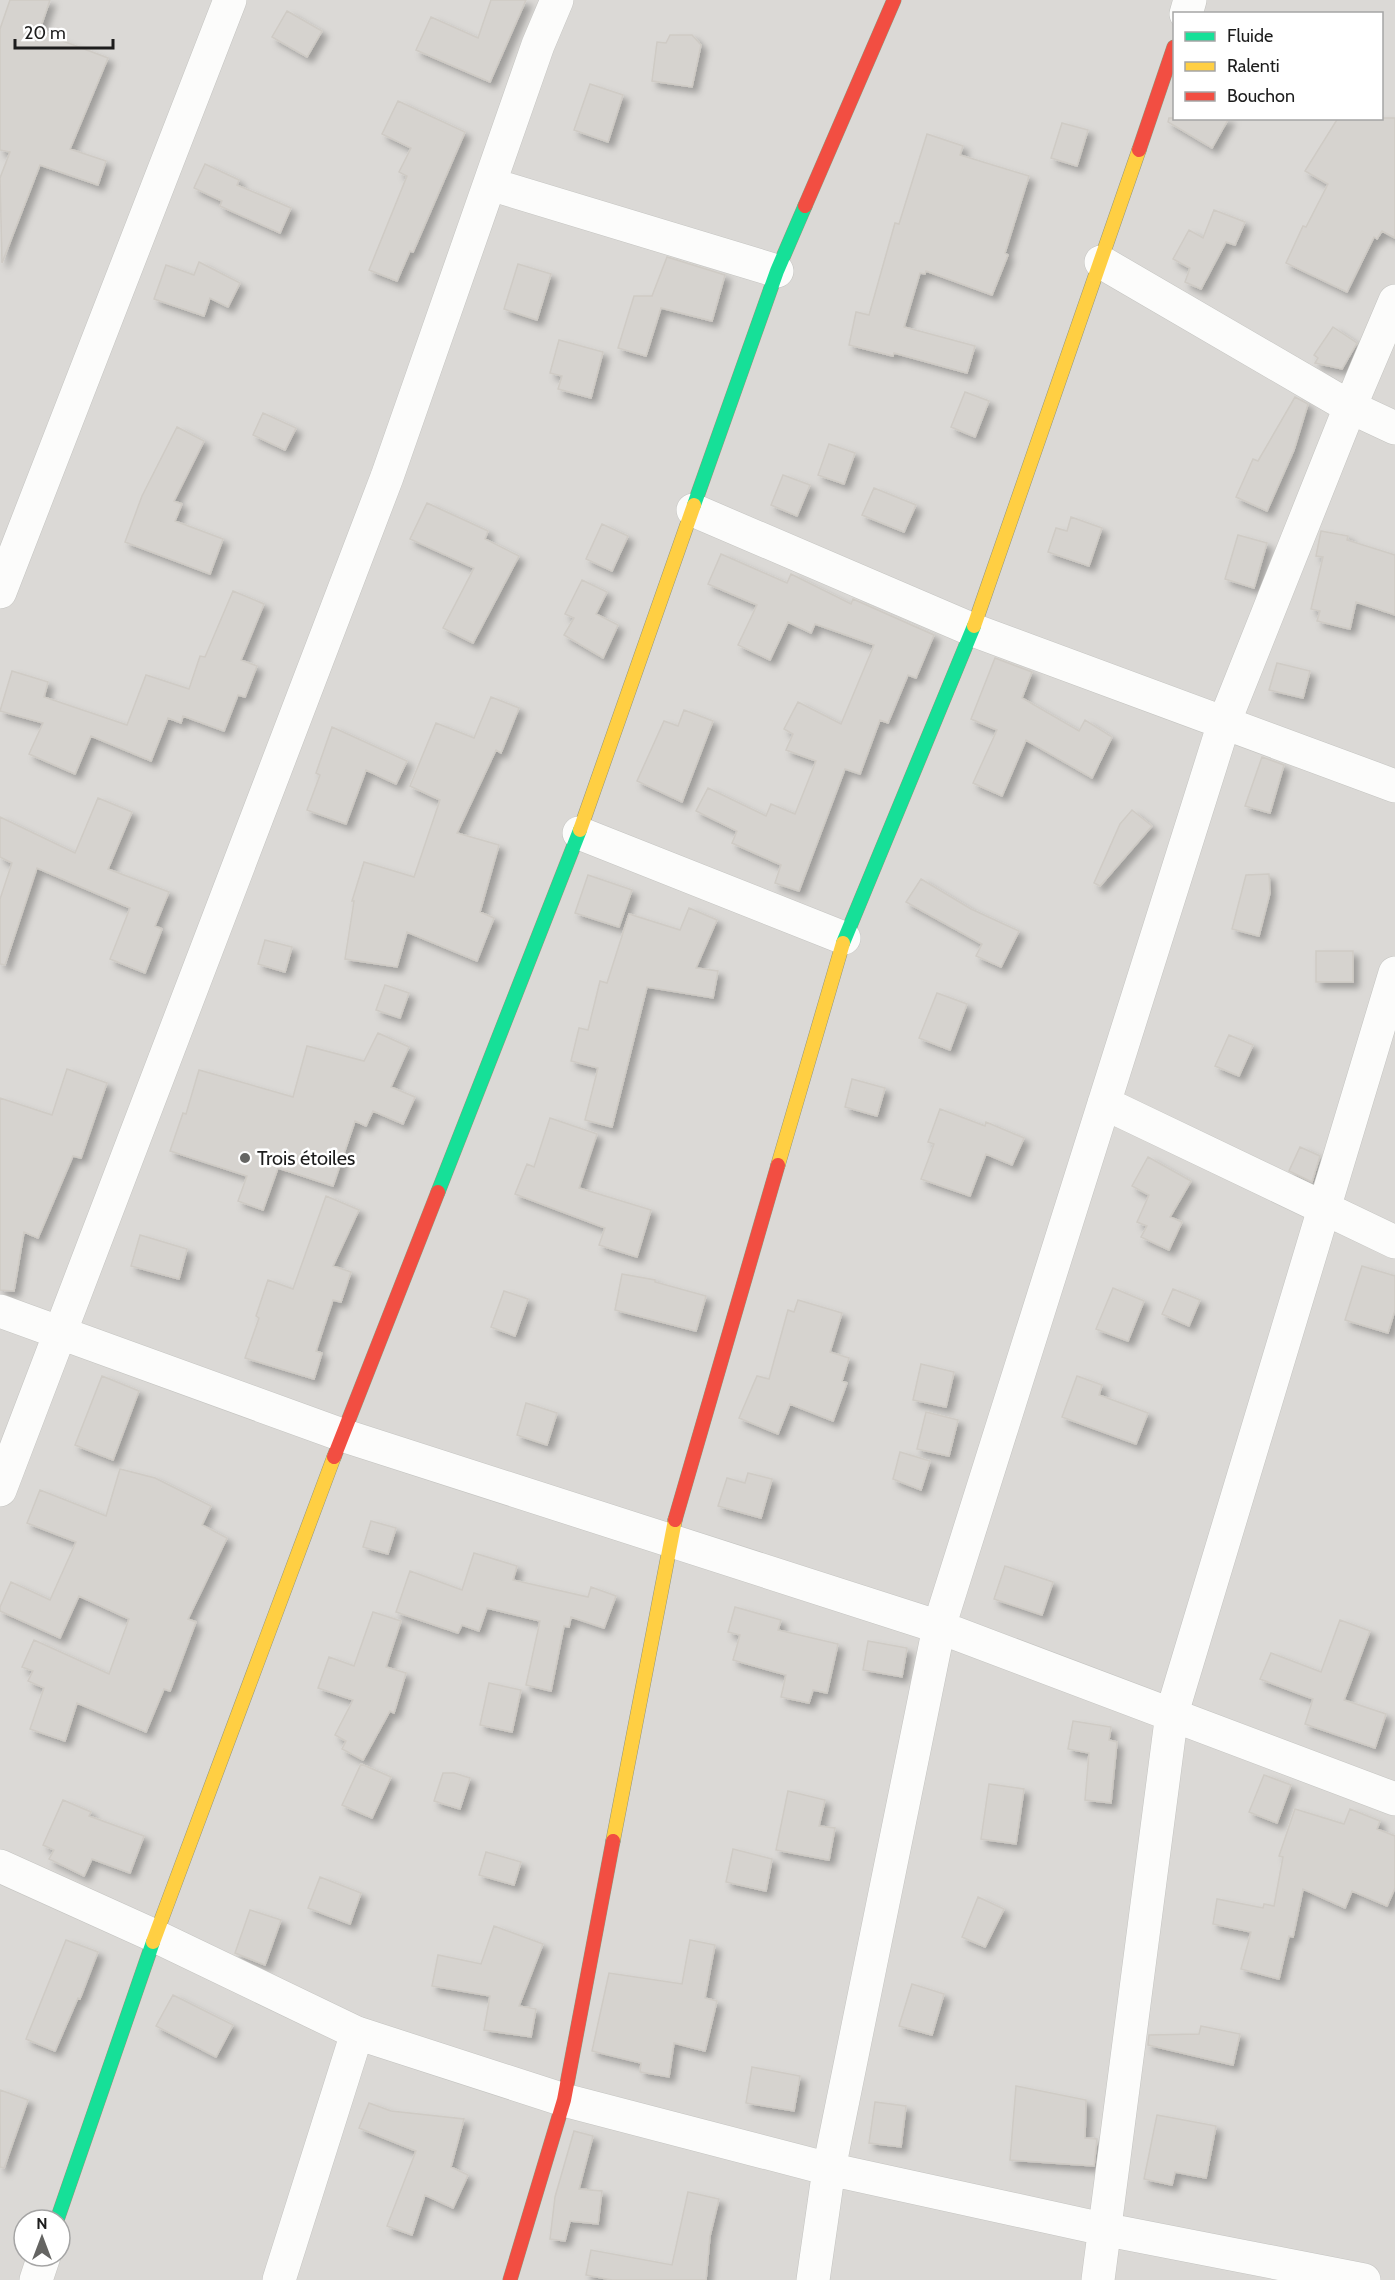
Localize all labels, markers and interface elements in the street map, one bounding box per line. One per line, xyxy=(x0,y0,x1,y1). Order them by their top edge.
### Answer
scale bar xyxy=(15,12,112,50)
legend xyxy=(1173,12,1383,120)
text: 20 m xyxy=(24,22,66,44)
text: Fluide xyxy=(1227,25,1273,47)
text: Ralenti xyxy=(1227,55,1280,77)
text: Bouchon xyxy=(1227,85,1295,107)
place label: Trois étoiles xyxy=(257,1146,355,1170)
marker: Trois étoiles xyxy=(238,1151,252,1165)
north arrow xyxy=(12,2208,72,2268)
text: N xyxy=(36,2214,48,2233)

